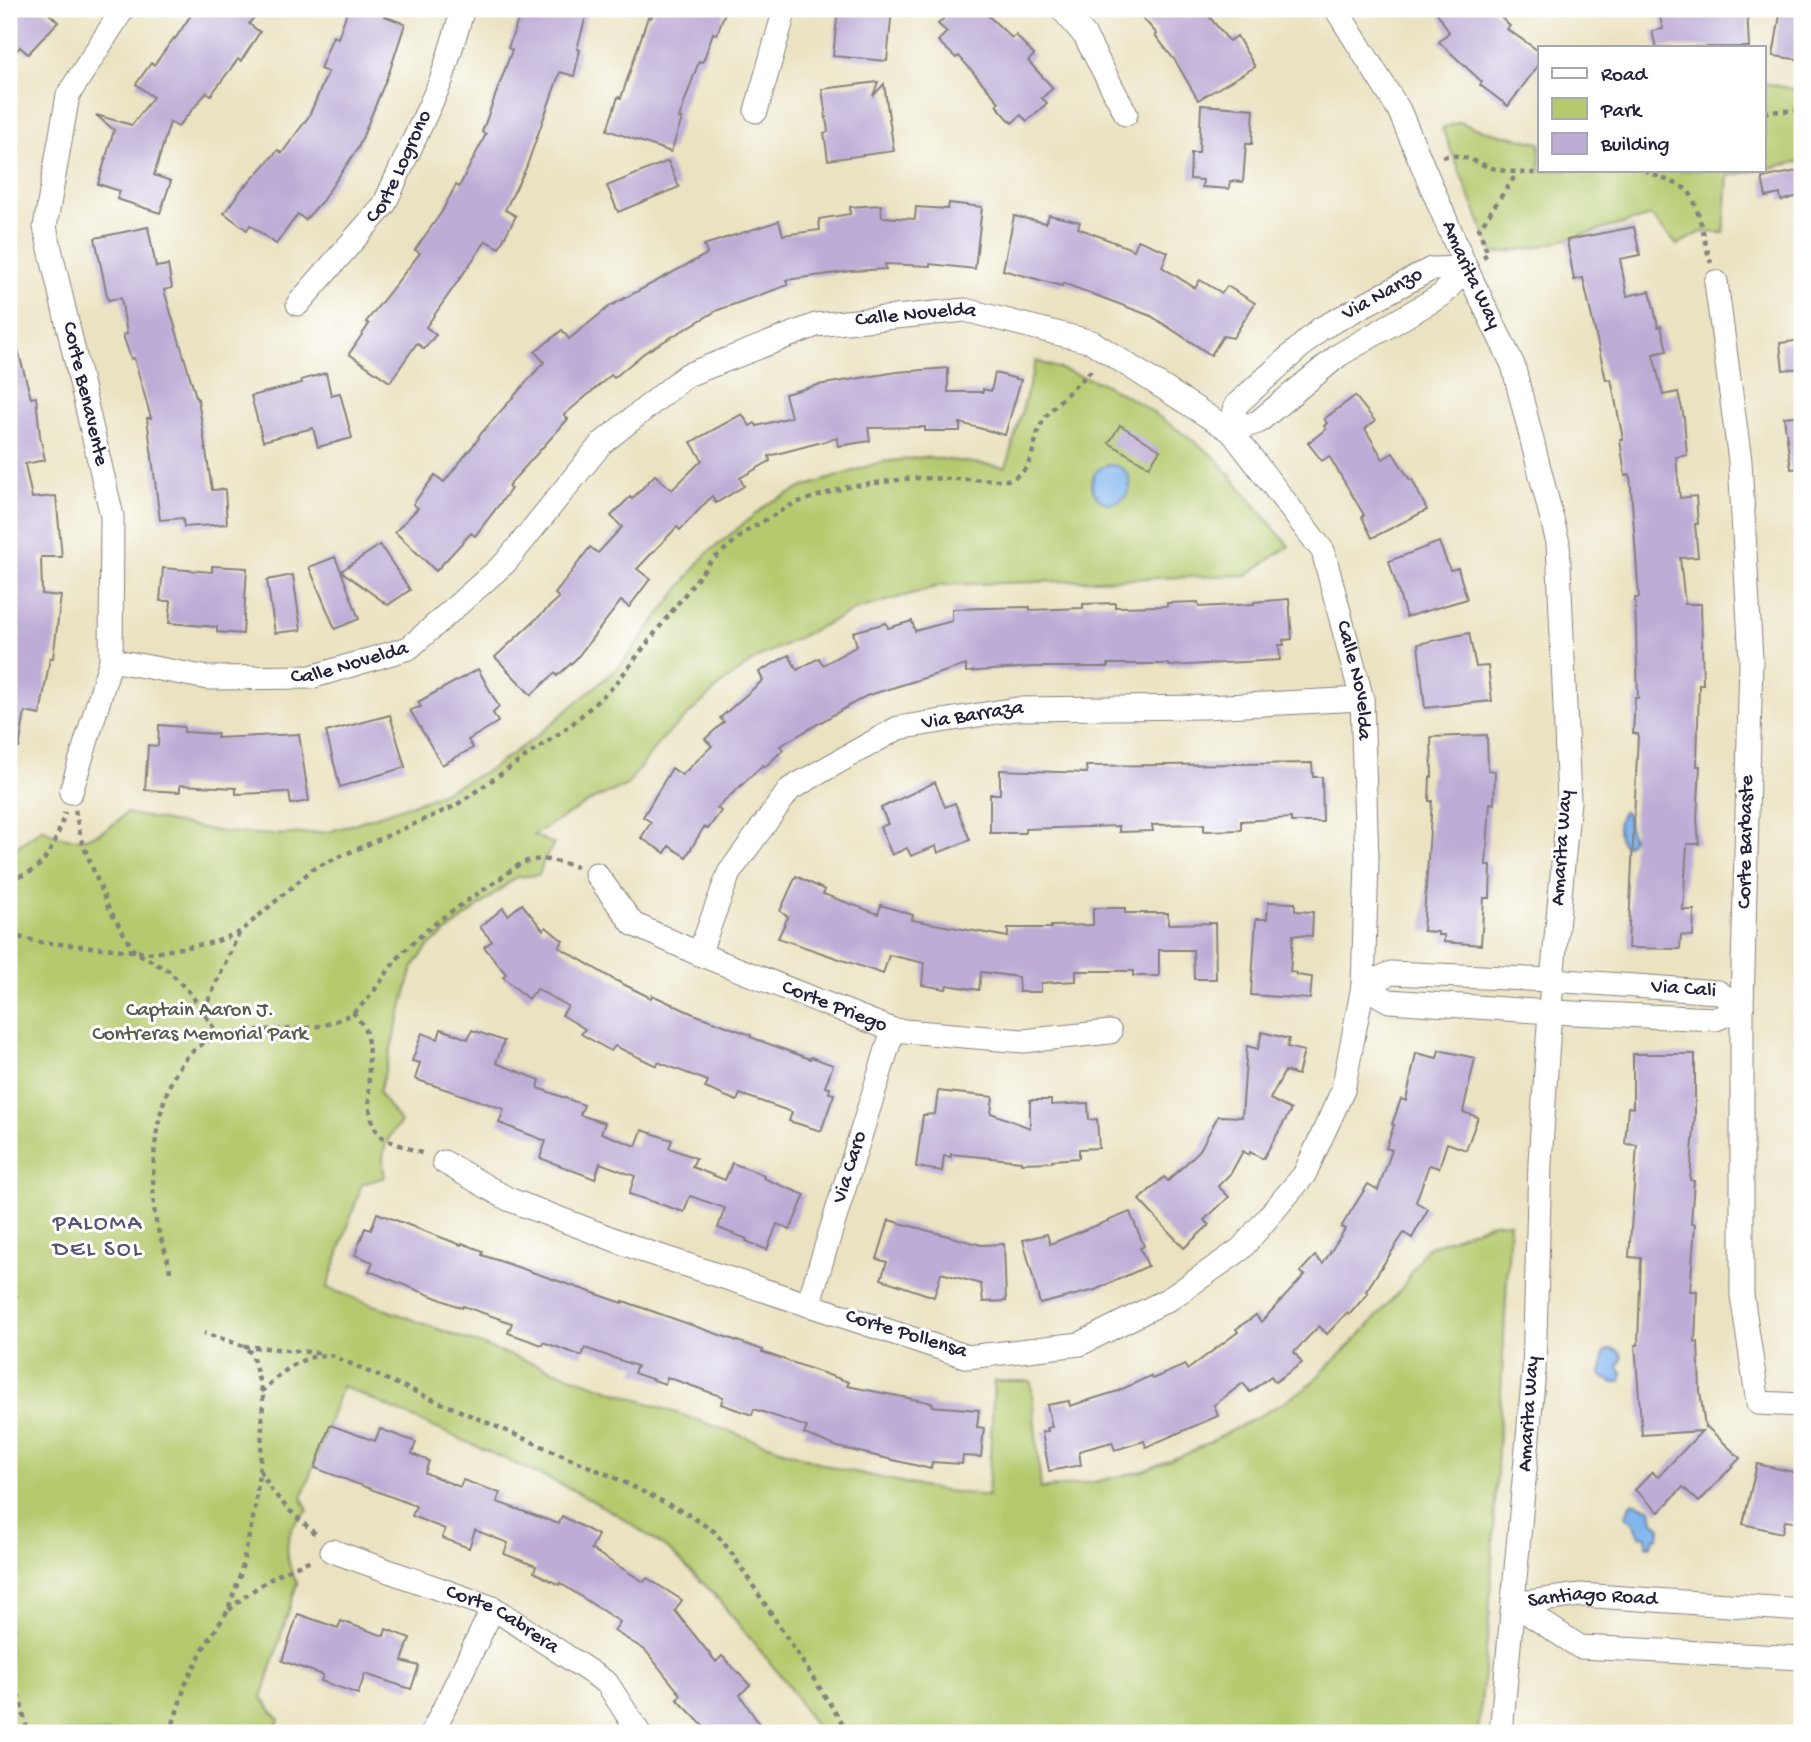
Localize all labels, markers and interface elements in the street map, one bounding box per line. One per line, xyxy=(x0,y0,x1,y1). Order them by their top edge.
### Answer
legend xyxy=(1538,46,1766,172)
text: Road xyxy=(1601,64,1649,89)
text: Park xyxy=(1600,100,1644,125)
street label: Corte Logrono xyxy=(361,106,438,229)
text: Building xyxy=(1600,134,1670,159)
street label: Amarita Way xyxy=(1435,217,1506,333)
street label: Via Nanzo xyxy=(1337,263,1428,328)
street label: Calle Novelda xyxy=(854,297,980,333)
street label: Corte Benavente xyxy=(55,320,113,469)
street label: Calle Novelda xyxy=(1329,618,1376,742)
street label: Calle Novelda xyxy=(290,636,413,690)
street label: Via Barraza xyxy=(919,696,1025,737)
street label: Corte Barbaste xyxy=(1733,774,1761,909)
street label: Amarita Way xyxy=(1546,789,1580,907)
street label: Corte Priego xyxy=(778,975,891,1039)
street label: Via Cali xyxy=(1649,975,1717,1004)
park label: Captain Aaron J. Contreras Memorial Park xyxy=(92,999,310,1048)
street label: Via Caro xyxy=(827,1128,873,1208)
district label: PALOMA DEL SOL xyxy=(51,1211,143,1264)
street label: Corte Pollensa xyxy=(842,1305,971,1366)
street label: Amarita Way xyxy=(1513,1355,1547,1473)
street label: Corte Cabrera xyxy=(442,1580,565,1661)
street label: Santiago Road xyxy=(1526,1582,1660,1614)

